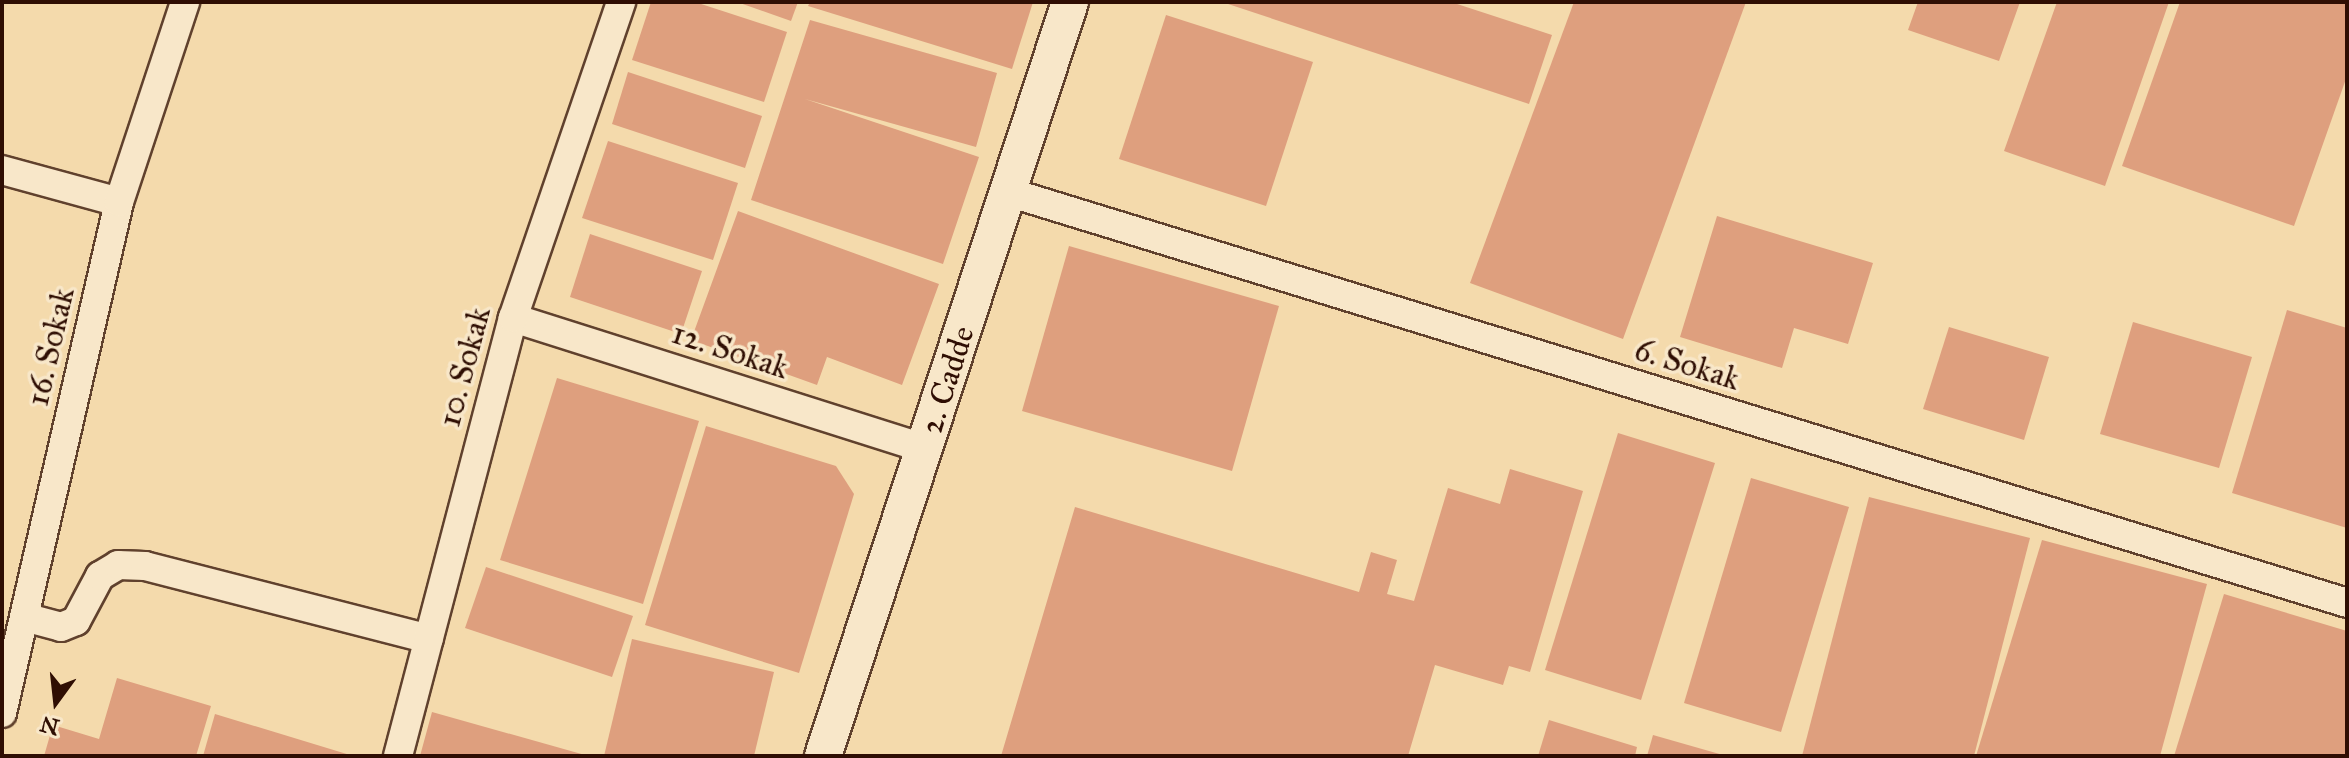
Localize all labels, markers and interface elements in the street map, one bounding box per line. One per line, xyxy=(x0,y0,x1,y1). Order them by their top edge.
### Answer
street label: 16. Sokak xyxy=(19,284,83,410)
street label: 10. Sokak xyxy=(431,303,499,431)
street label: 12. Sokak xyxy=(667,314,793,388)
street label: 2. Cadde xyxy=(913,321,983,439)
street label: 6. Sokak xyxy=(1630,331,1744,399)
north arrow xyxy=(16,662,96,742)
text: N xyxy=(37,710,62,741)

